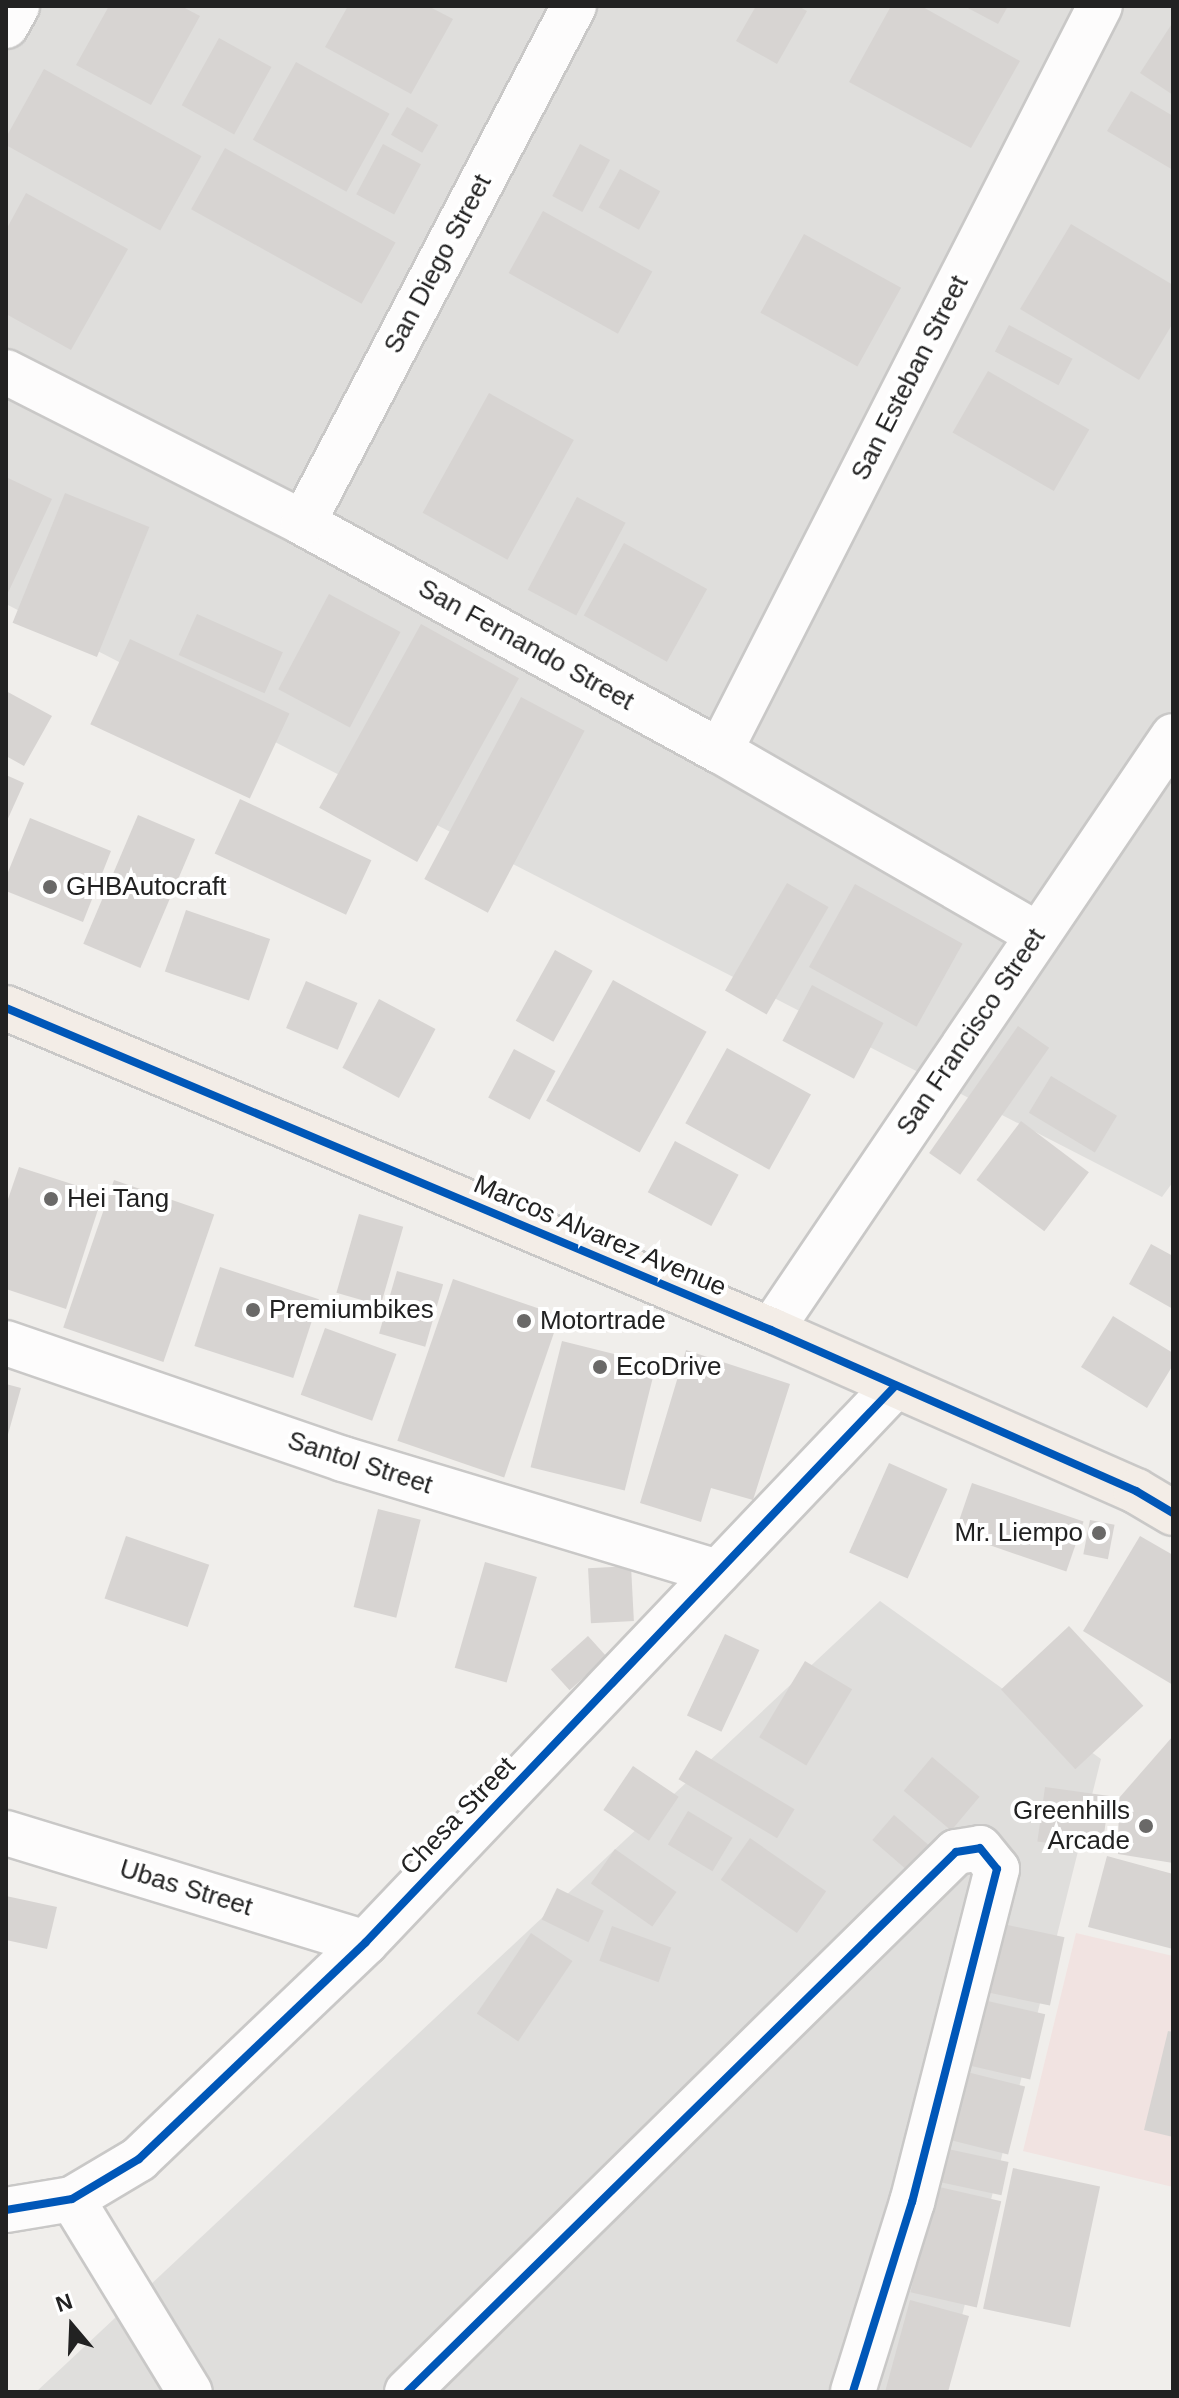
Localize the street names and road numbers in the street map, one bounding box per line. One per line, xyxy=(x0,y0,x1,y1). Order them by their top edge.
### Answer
street label: San Diego Street xyxy=(378,169,498,359)
street label: San Esteban Street xyxy=(845,270,975,486)
street label: San Fernando Street xyxy=(413,573,639,717)
street label: San Francisco Street xyxy=(890,923,1052,1141)
street label: Marcos Alvarez Avenue xyxy=(468,1168,732,1304)
street label: Santol Street xyxy=(284,1425,436,1501)
street label: Chesa Street xyxy=(394,1751,522,1881)
street label: Ubas Street xyxy=(116,1853,256,1923)

